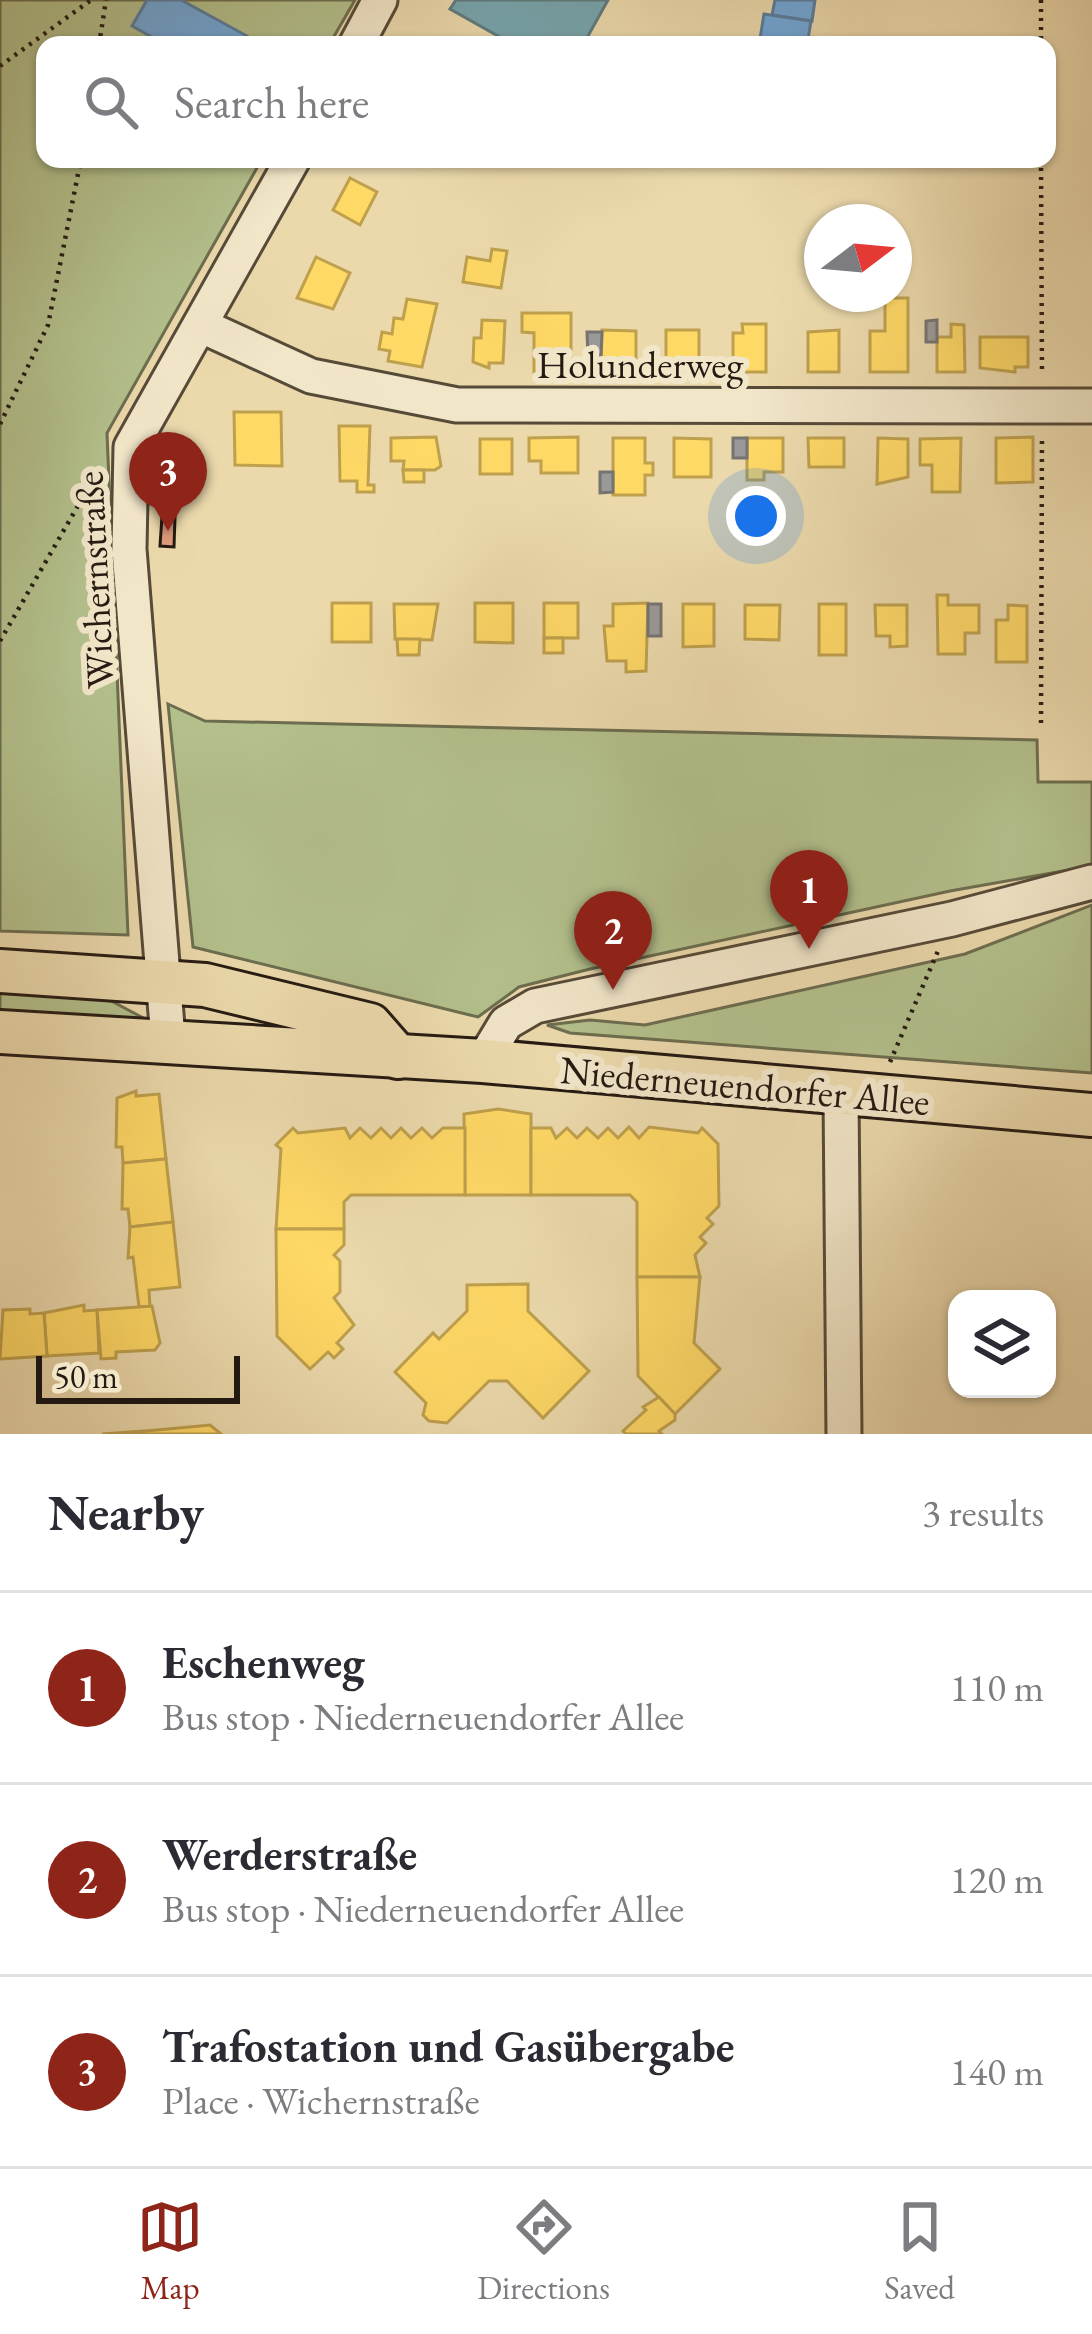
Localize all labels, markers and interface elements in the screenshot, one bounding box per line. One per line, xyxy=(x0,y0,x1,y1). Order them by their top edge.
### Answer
search box xyxy=(36,36,1056,168)
icon: search xyxy=(78,69,144,135)
text: Search here xyxy=(174,73,369,131)
north arrow xyxy=(804,204,912,312)
street label: Holunderweg xyxy=(537,339,744,390)
pin: 3 xyxy=(129,432,207,531)
street label: Wichernstraße xyxy=(63,470,126,690)
your location xyxy=(726,486,786,546)
pin: 1 xyxy=(770,850,848,949)
pin: 2 xyxy=(574,891,652,990)
street label: Niederneuendorfer Allee xyxy=(558,1044,932,1127)
map controls xyxy=(948,1290,1056,1398)
button: layers xyxy=(948,1290,1056,1398)
scale bar xyxy=(36,1350,240,1403)
text: 50 m xyxy=(54,1355,118,1398)
text: Nearby xyxy=(48,1479,204,1545)
text: 3 results xyxy=(922,1487,1044,1538)
text: Eschenweg xyxy=(162,1633,365,1691)
text: 1 xyxy=(77,1662,97,1713)
text: 110 m xyxy=(950,1662,1044,1713)
text: Bus stop · Niederneuendorfer Allee xyxy=(162,1691,684,1742)
text: Werderstraße xyxy=(162,1825,417,1883)
text: 2 xyxy=(77,1854,97,1905)
text: 120 m xyxy=(950,1854,1044,1905)
text: Bus stop · Niederneuendorfer Allee xyxy=(162,1883,684,1934)
text: Trafostation und Gasübergabe xyxy=(162,2017,734,2075)
text: 3 xyxy=(77,2046,97,2097)
text: 140 m xyxy=(950,2046,1044,2097)
text: Place · Wichernstraße xyxy=(162,2075,480,2126)
tab: Map xyxy=(137,2194,203,2309)
tab: Directions xyxy=(477,2194,610,2309)
tab: Saved xyxy=(884,2194,955,2309)

